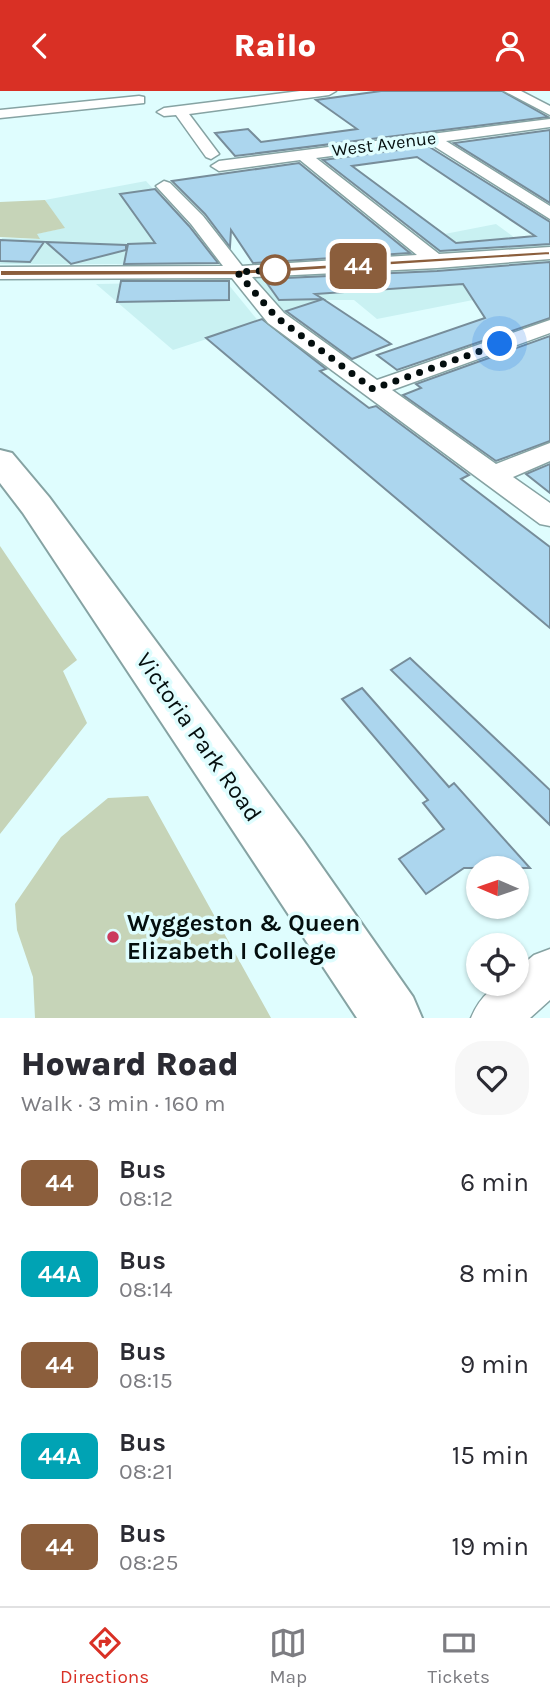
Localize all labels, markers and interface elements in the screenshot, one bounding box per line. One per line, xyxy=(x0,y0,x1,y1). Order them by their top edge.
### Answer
icon: back xyxy=(21,27,59,65)
text: Railo xyxy=(234,27,316,64)
icon: person xyxy=(491,27,529,65)
street label: West Avenue xyxy=(331,127,437,161)
line badge: 44 xyxy=(326,243,390,289)
text: 44 xyxy=(344,252,372,280)
unlabelled marker xyxy=(260,255,290,285)
your location xyxy=(482,326,517,361)
street label: Victoria Park Road xyxy=(130,647,268,827)
north arrow xyxy=(466,856,528,919)
map controls xyxy=(466,856,529,996)
place label: Wyggeston & Queen Elizabeth I College xyxy=(127,909,360,965)
marker: Wyggeston & Queen Elizabeth I College xyxy=(105,929,121,945)
button: locate xyxy=(466,933,529,996)
button: heart xyxy=(455,1041,529,1115)
text: Howard Road xyxy=(21,1045,239,1083)
text: Walk · 3 min · 160 m xyxy=(21,1090,226,1117)
text: Bus xyxy=(119,1154,166,1185)
text: 6 min xyxy=(460,1167,529,1198)
text: 44 xyxy=(45,1169,74,1197)
text: 08:12 xyxy=(119,1185,173,1212)
text: Bus xyxy=(119,1245,166,1276)
text: 8 min xyxy=(459,1258,529,1289)
text: 44A xyxy=(38,1260,81,1288)
text: 08:14 xyxy=(119,1276,173,1303)
text: Bus xyxy=(119,1336,166,1367)
text: 9 min xyxy=(460,1349,529,1380)
text: 44 xyxy=(45,1351,74,1379)
text: 08:15 xyxy=(119,1367,173,1394)
text: Bus xyxy=(119,1427,166,1458)
text: 15 min xyxy=(452,1440,529,1471)
text: 44A xyxy=(38,1442,81,1470)
text: 08:21 xyxy=(119,1458,173,1485)
text: Bus xyxy=(119,1518,166,1549)
text: 19 min xyxy=(451,1531,529,1562)
text: 44 xyxy=(45,1533,74,1561)
text: 08:25 xyxy=(119,1549,178,1576)
tab: Directions xyxy=(60,1624,149,1688)
tab: Map xyxy=(269,1624,307,1688)
tab: Tickets xyxy=(427,1624,490,1688)

